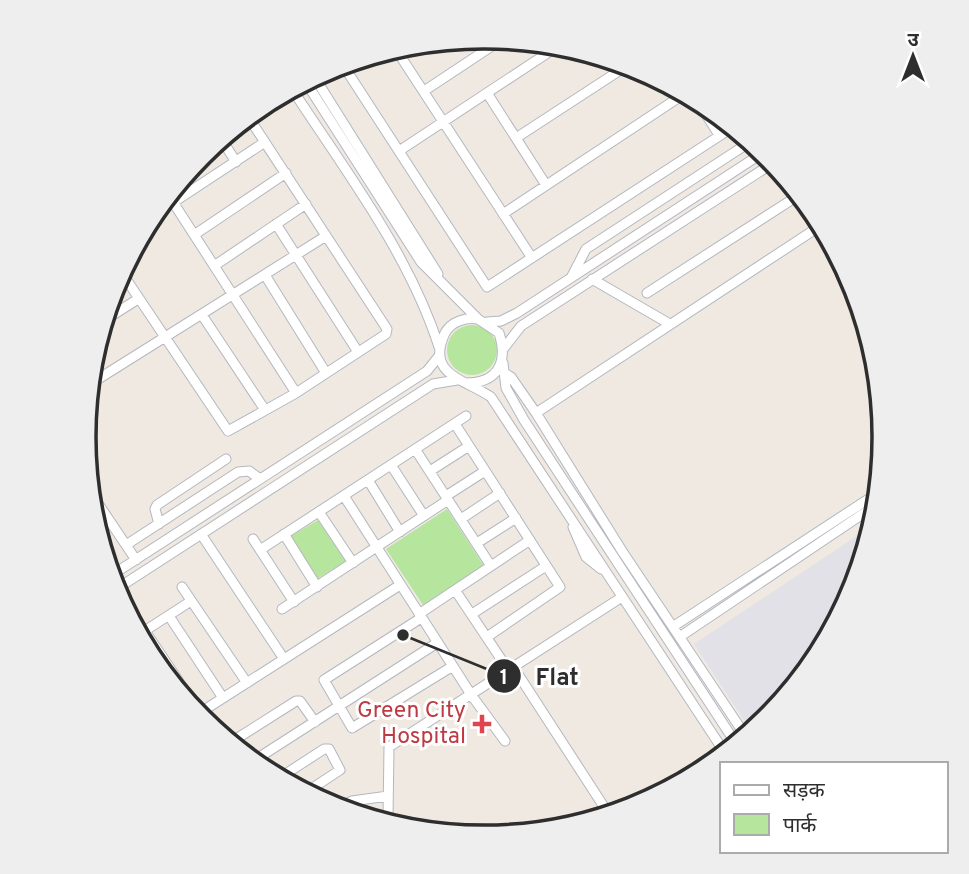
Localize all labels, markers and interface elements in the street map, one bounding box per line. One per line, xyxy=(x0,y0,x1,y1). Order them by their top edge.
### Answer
north arrow xyxy=(878,21,948,91)
text: उ xyxy=(907,29,919,53)
callout: Flat xyxy=(486,654,592,699)
text: Flat xyxy=(535,664,579,694)
text: 1 xyxy=(500,665,508,692)
place label: Green City Hospital xyxy=(357,697,466,752)
marker: Green City Hospital xyxy=(472,714,492,734)
legend xyxy=(720,762,948,853)
text: सड़क xyxy=(783,778,825,805)
text: पार्क xyxy=(783,813,817,840)

